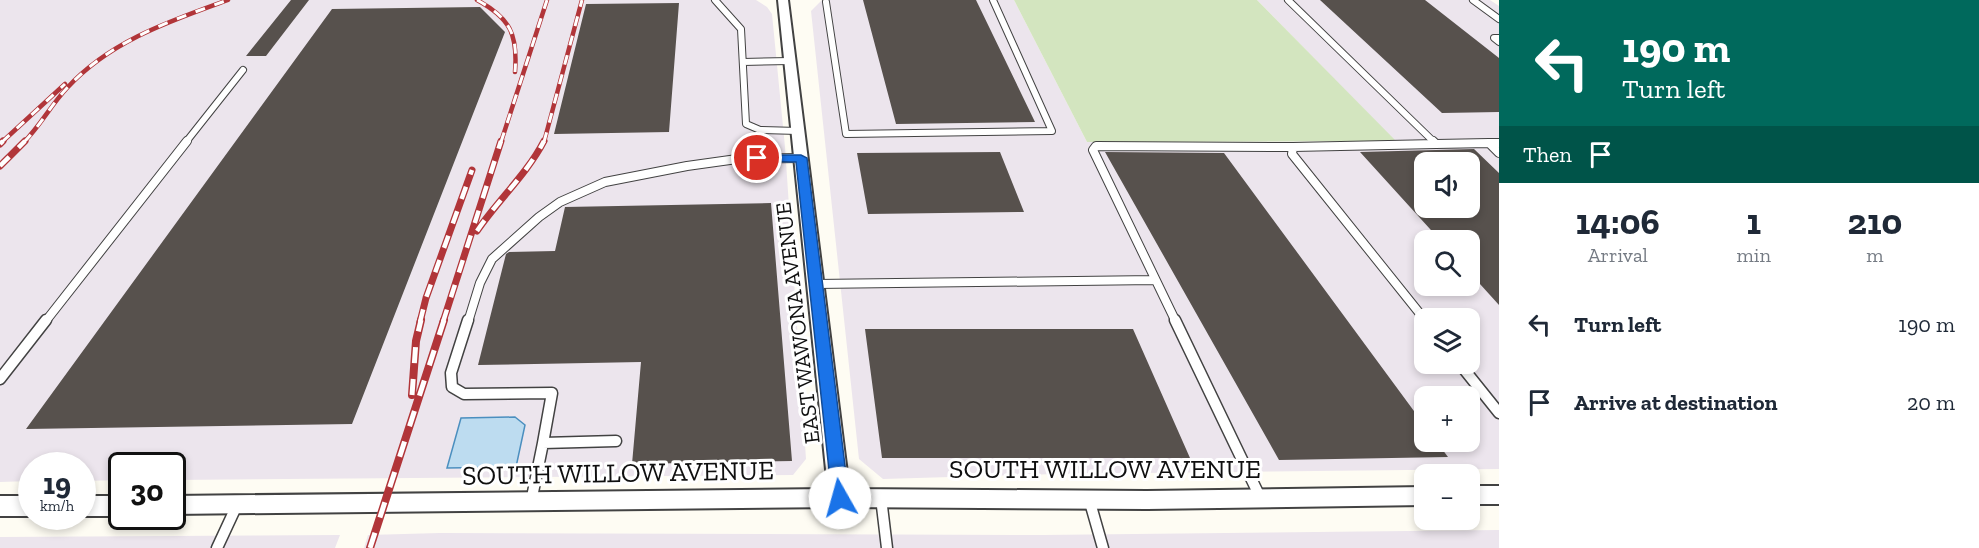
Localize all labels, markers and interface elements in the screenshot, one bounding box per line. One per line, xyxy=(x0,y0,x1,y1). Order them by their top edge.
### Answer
text: 190 m xyxy=(1622,22,1730,73)
icon: left xyxy=(1523,24,1601,102)
text: Turn left xyxy=(1622,73,1725,105)
pin xyxy=(731,132,782,183)
icon: arrive xyxy=(1584,138,1617,171)
icon: arrive xyxy=(740,141,773,174)
text: Then xyxy=(1523,141,1572,168)
map controls xyxy=(1414,152,1480,530)
button: sound xyxy=(1414,152,1480,218)
text: 14:06 xyxy=(1576,200,1660,243)
text: 1 xyxy=(1746,200,1761,243)
text: 210 xyxy=(1848,200,1902,243)
street label: EAST WAWONA AVENUE xyxy=(769,201,826,445)
button: search xyxy=(1414,230,1480,296)
text: Arrival xyxy=(1588,243,1648,267)
text: min xyxy=(1737,243,1771,267)
text: m xyxy=(1866,243,1884,267)
button: layers xyxy=(1414,308,1480,374)
icon: left xyxy=(1523,308,1556,341)
text: Turn left xyxy=(1574,311,1661,338)
text: 190 m xyxy=(1898,311,1955,338)
button: + xyxy=(1414,386,1480,452)
icon: arrive xyxy=(1523,386,1556,419)
text: Arrive at destination xyxy=(1574,389,1777,416)
text: 20 m xyxy=(1907,389,1955,416)
speed limit sign: 30 xyxy=(108,452,186,530)
street label: SOUTH WILLOW AVENUE xyxy=(949,453,1261,485)
street label: SOUTH WILLOW AVENUE xyxy=(462,454,774,492)
button: − xyxy=(1414,464,1480,530)
text: 19 xyxy=(43,466,71,502)
position arrow xyxy=(808,466,872,530)
text: km/h xyxy=(40,497,74,515)

